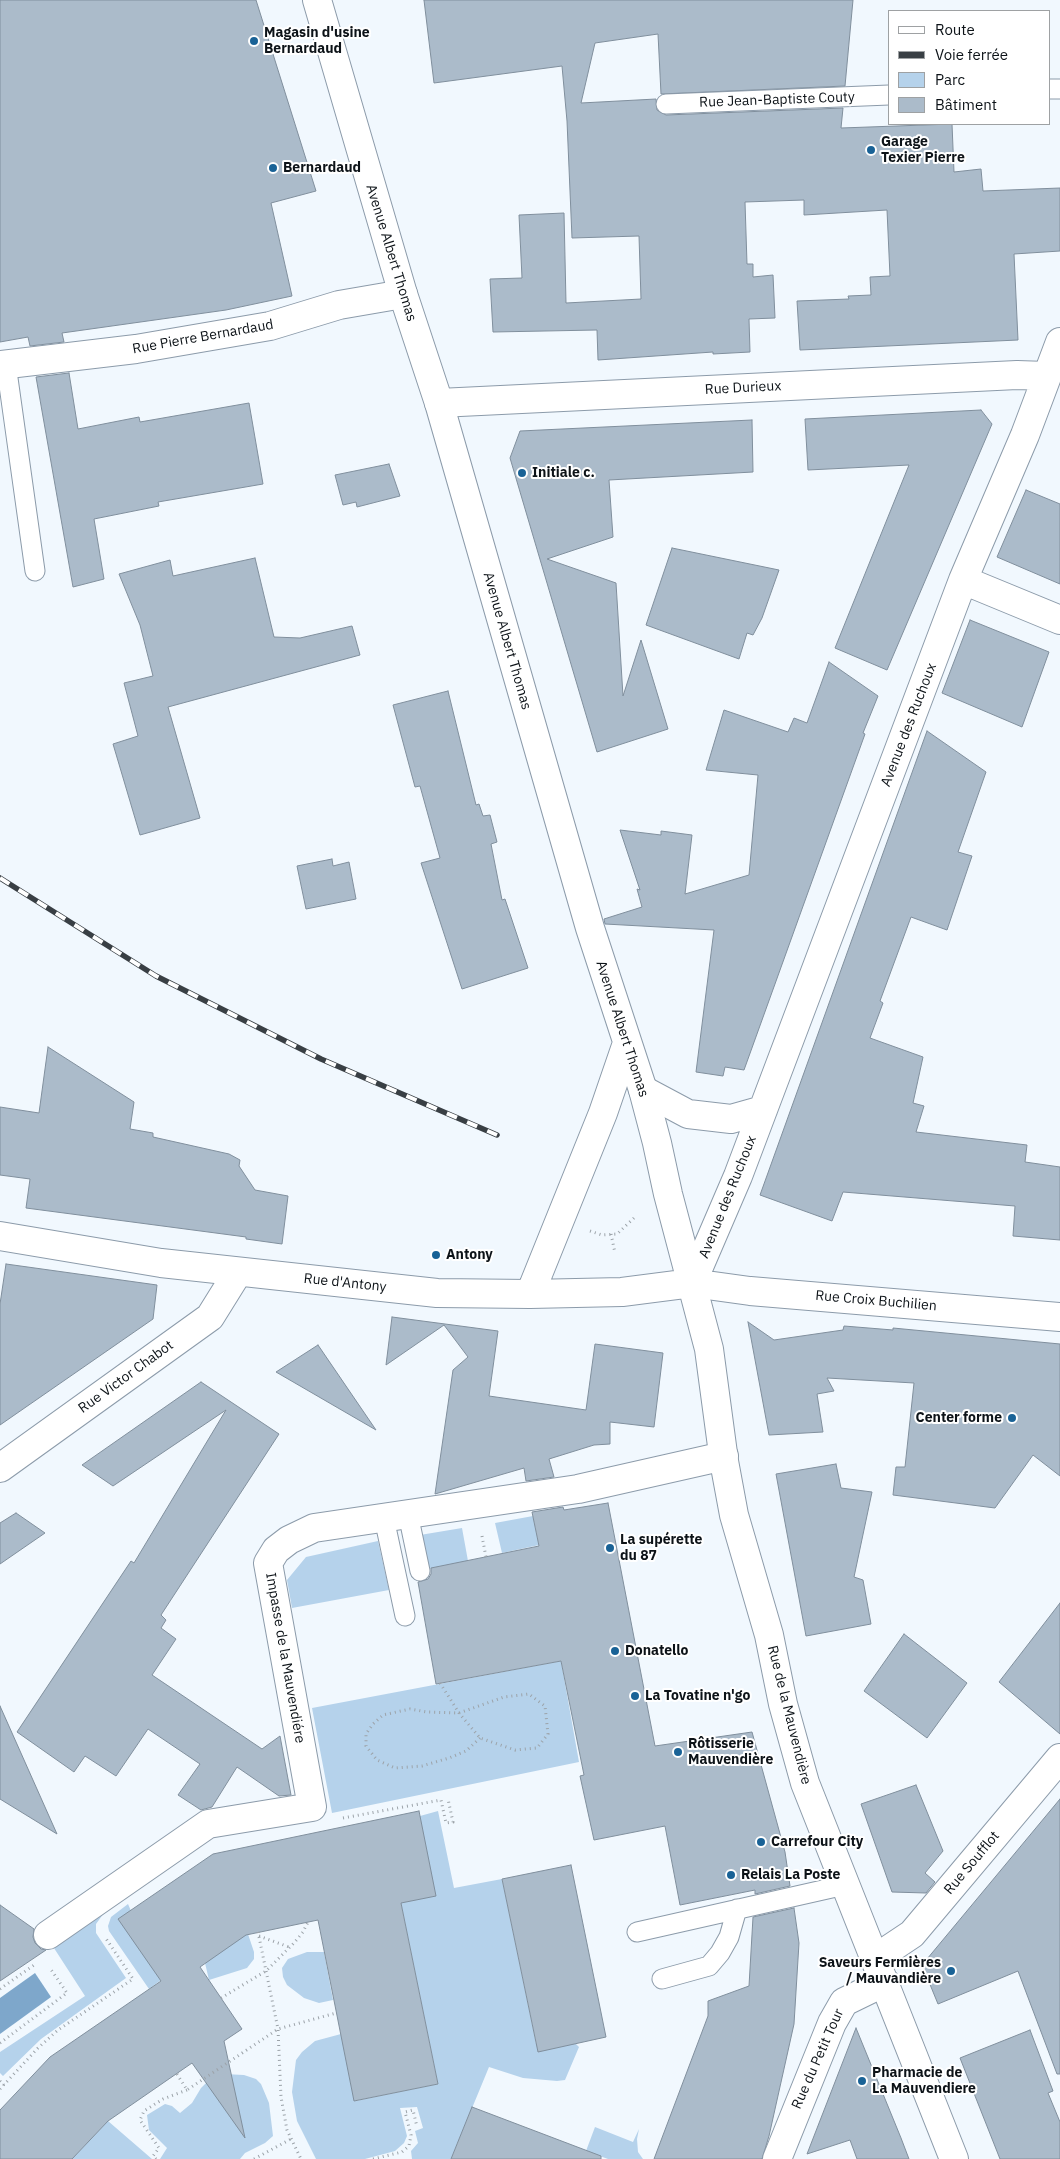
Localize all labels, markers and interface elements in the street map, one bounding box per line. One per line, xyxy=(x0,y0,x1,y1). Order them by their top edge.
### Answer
legend xyxy=(888,10,1050,125)
text: Route xyxy=(935,20,975,39)
place label: Magasin d'usine Bernardaud xyxy=(264,25,370,58)
marker: Magasin d'usine Bernardaud xyxy=(248,35,260,47)
text: Voie ferrée xyxy=(935,45,1008,64)
text: Parc xyxy=(935,70,965,89)
street label: Rue Jean-Baptiste Couty xyxy=(699,89,855,111)
text: Bâtiment xyxy=(935,95,997,114)
place label: Garage Texier Pierre xyxy=(881,134,965,166)
marker: Garage Texier Pierre xyxy=(865,144,877,156)
place label: Bernardaud xyxy=(283,160,361,176)
marker: Bernardaud xyxy=(267,162,279,174)
street label: Avenue Albert Thomas xyxy=(362,182,420,324)
street label: Rue Pierre Bernardaud xyxy=(131,316,275,358)
street label: Rue Durieux xyxy=(704,378,782,398)
place label: Initiale c. xyxy=(532,465,595,481)
marker: Initiale c. xyxy=(516,467,528,479)
street label: Avenue Albert Thomas xyxy=(479,570,535,712)
street label: Avenue des Ruchoux xyxy=(878,661,940,789)
street label: Avenue Albert Thomas xyxy=(592,959,652,1099)
street label: Avenue des Ruchoux xyxy=(696,1133,760,1261)
place label: Antony xyxy=(446,1247,493,1263)
marker: Antony xyxy=(430,1249,442,1261)
street label: Rue d'Antony xyxy=(303,1270,387,1296)
street label: Rue Croix Buchilien xyxy=(815,1287,937,1315)
street label: Rue Victor Chabot xyxy=(75,1337,177,1417)
place label: Center forme xyxy=(916,1410,1002,1426)
marker: Center forme xyxy=(1006,1412,1018,1424)
place label: La supérette du 87 xyxy=(620,1532,702,1564)
marker: La supérette du 87 xyxy=(604,1542,616,1554)
street label: Impasse de la Mauvendiére xyxy=(262,1571,308,1745)
place label: Donatello xyxy=(625,1643,688,1659)
street label: Rue de la Mauvendière xyxy=(764,1644,814,1786)
marker: Donatello xyxy=(609,1645,621,1657)
place label: La Tovatine n'go xyxy=(645,1688,750,1704)
marker: La Tovatine n'go xyxy=(629,1690,641,1702)
place label: Rôtisserie Mauvendière xyxy=(688,1736,773,1768)
marker: Rôtisserie Mauvendière xyxy=(672,1746,684,1758)
street label: Rue Soufflot xyxy=(941,1828,1003,1898)
place label: Carrefour City xyxy=(771,1834,863,1850)
marker: Carrefour City xyxy=(755,1836,767,1848)
place label: Relais La Poste xyxy=(741,1867,840,1883)
marker: Relais La Poste xyxy=(725,1869,737,1881)
place label: Saveurs Fermières / Mauvandière xyxy=(819,1955,941,1988)
marker: Saveurs Fermières / Mauvandière xyxy=(945,1965,957,1977)
street label: Rue du Petit Tour xyxy=(788,2006,848,2112)
place label: Pharmacie de La Mauvendiere xyxy=(872,2065,976,2098)
marker: Pharmacie de La Mauvendiere xyxy=(856,2075,868,2087)

